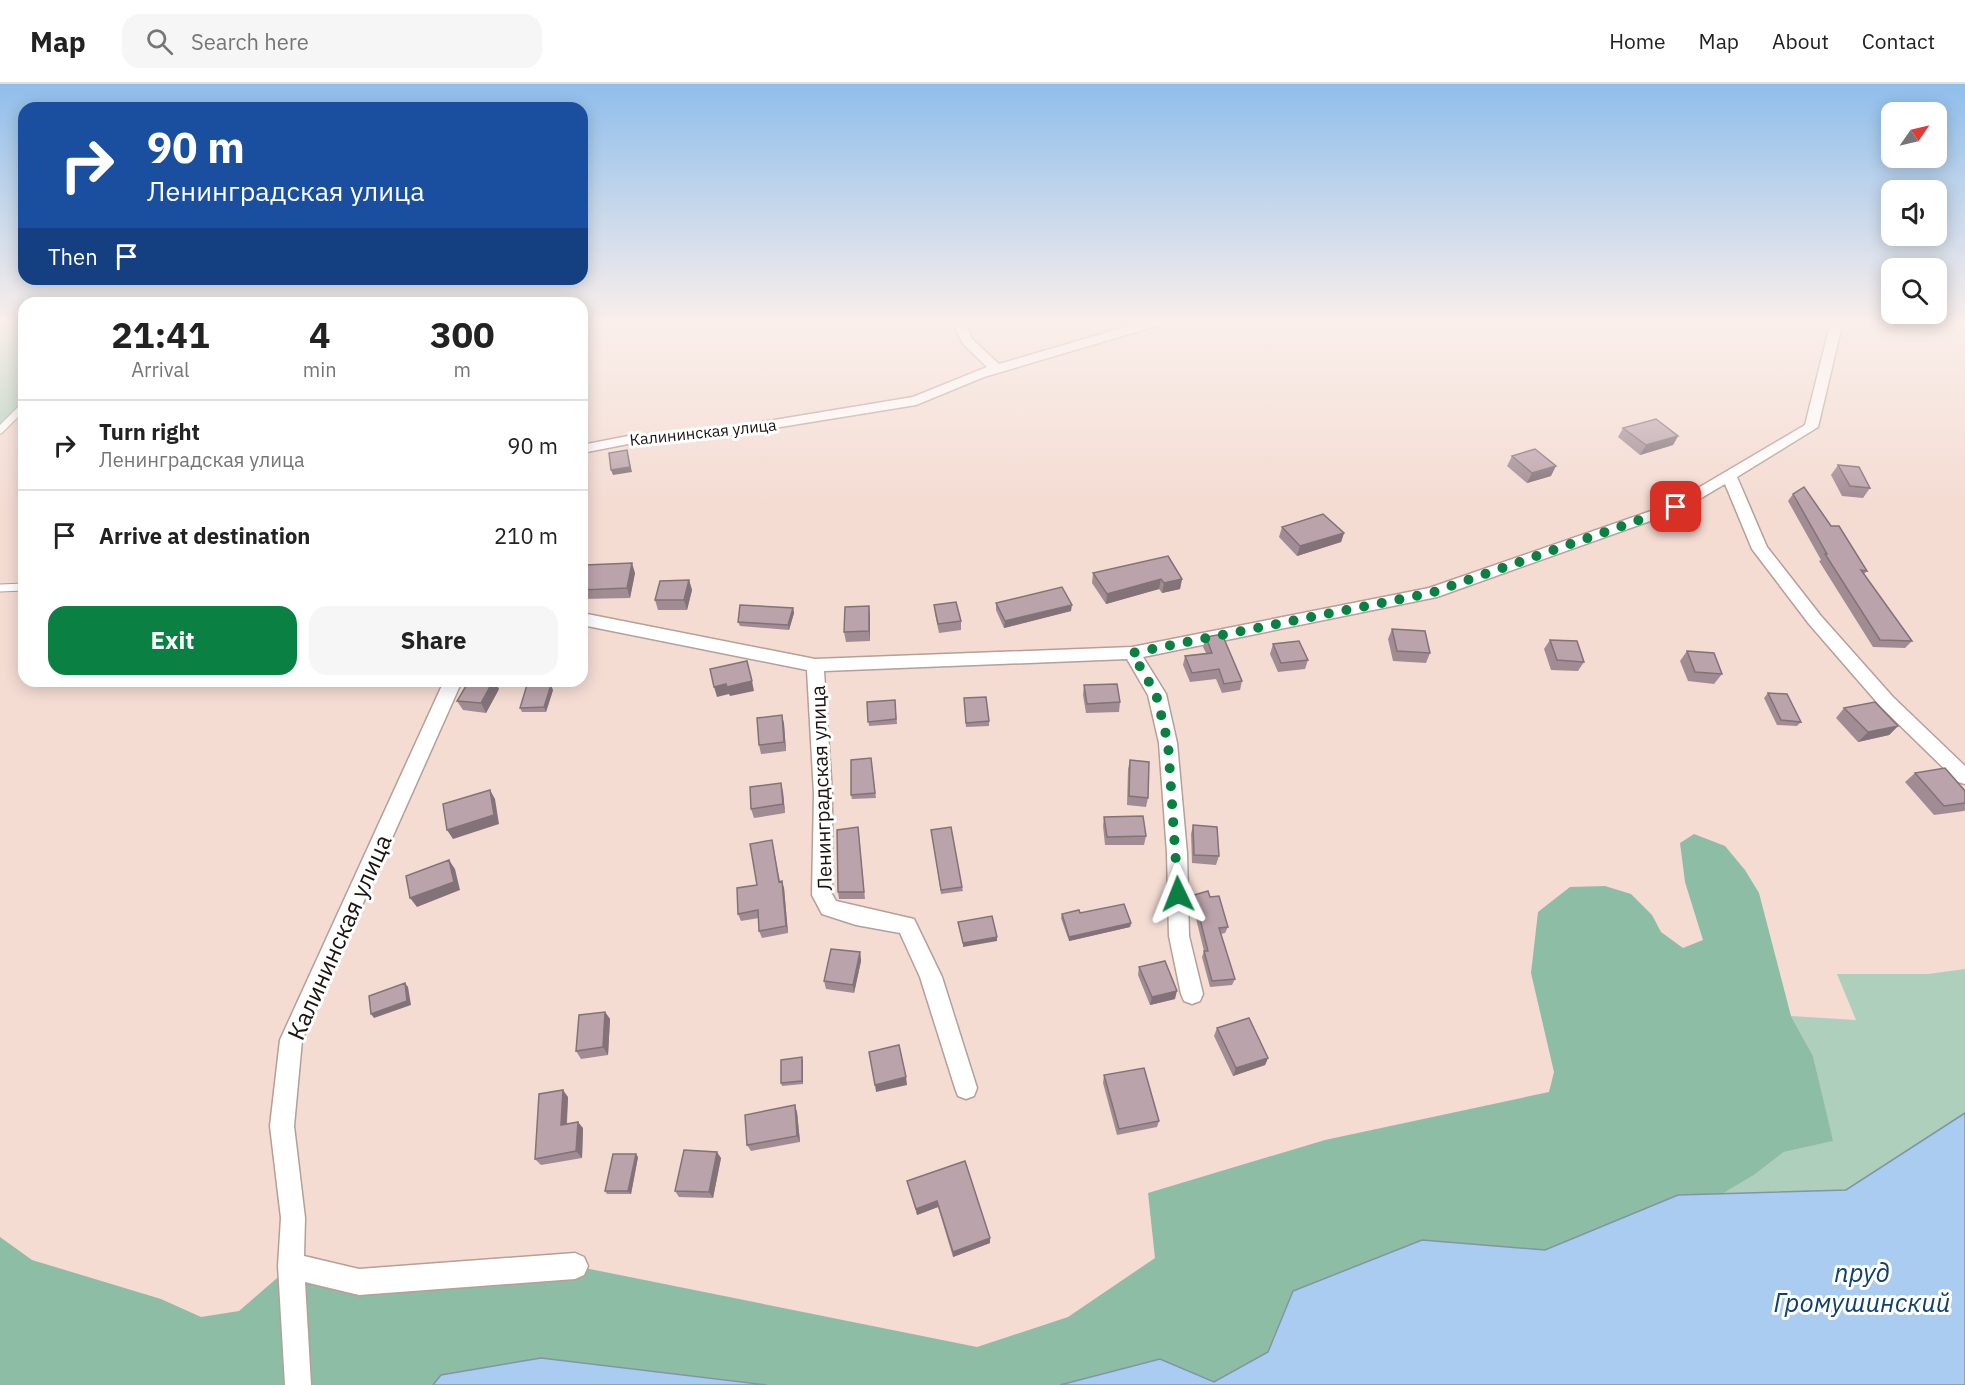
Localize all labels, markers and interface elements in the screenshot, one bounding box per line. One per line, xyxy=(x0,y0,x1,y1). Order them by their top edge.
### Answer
search box xyxy=(122,14,542,68)
text: Map xyxy=(30,23,86,60)
icon: search xyxy=(143,25,176,58)
text: Search here xyxy=(191,27,309,56)
text: Home xyxy=(1609,27,1666,55)
text: Map xyxy=(1699,27,1739,55)
text: About xyxy=(1772,27,1829,55)
text: Contact xyxy=(1862,27,1935,55)
north arrow xyxy=(1881,102,1947,168)
map controls xyxy=(1881,102,1947,324)
text: 90 m xyxy=(147,120,245,175)
icon: right xyxy=(48,126,126,204)
text: Ленинградская улица xyxy=(147,173,425,208)
button: sound xyxy=(1881,180,1947,246)
icon: arrive xyxy=(110,240,143,273)
text: Then xyxy=(48,242,98,271)
button: search xyxy=(1881,258,1947,324)
text: 21:41 xyxy=(111,311,210,358)
text: 4 xyxy=(309,311,331,358)
text: 300 xyxy=(430,311,495,358)
text: Arrival xyxy=(131,356,190,383)
text: min xyxy=(303,356,337,383)
text: m xyxy=(454,356,471,383)
street label: Калининская улица xyxy=(628,414,778,450)
text: Turn right xyxy=(99,417,200,446)
icon: right xyxy=(48,429,81,462)
text: 90 m xyxy=(507,431,558,460)
text: Ленинградская улица xyxy=(99,446,305,473)
pin xyxy=(1650,481,1701,532)
icon: arrive xyxy=(1659,490,1692,523)
icon: arrive xyxy=(48,519,81,552)
text: Arrive at destination xyxy=(99,521,310,550)
text: 210 m xyxy=(494,521,558,550)
button: Exit xyxy=(48,606,297,675)
button: Share xyxy=(309,606,558,675)
street label: Ленинградская улица xyxy=(804,684,838,891)
street label: Калининская улица xyxy=(279,829,399,1045)
position arrow xyxy=(1146,862,1210,926)
water label: пруд Громушинский xyxy=(1774,1255,1950,1319)

